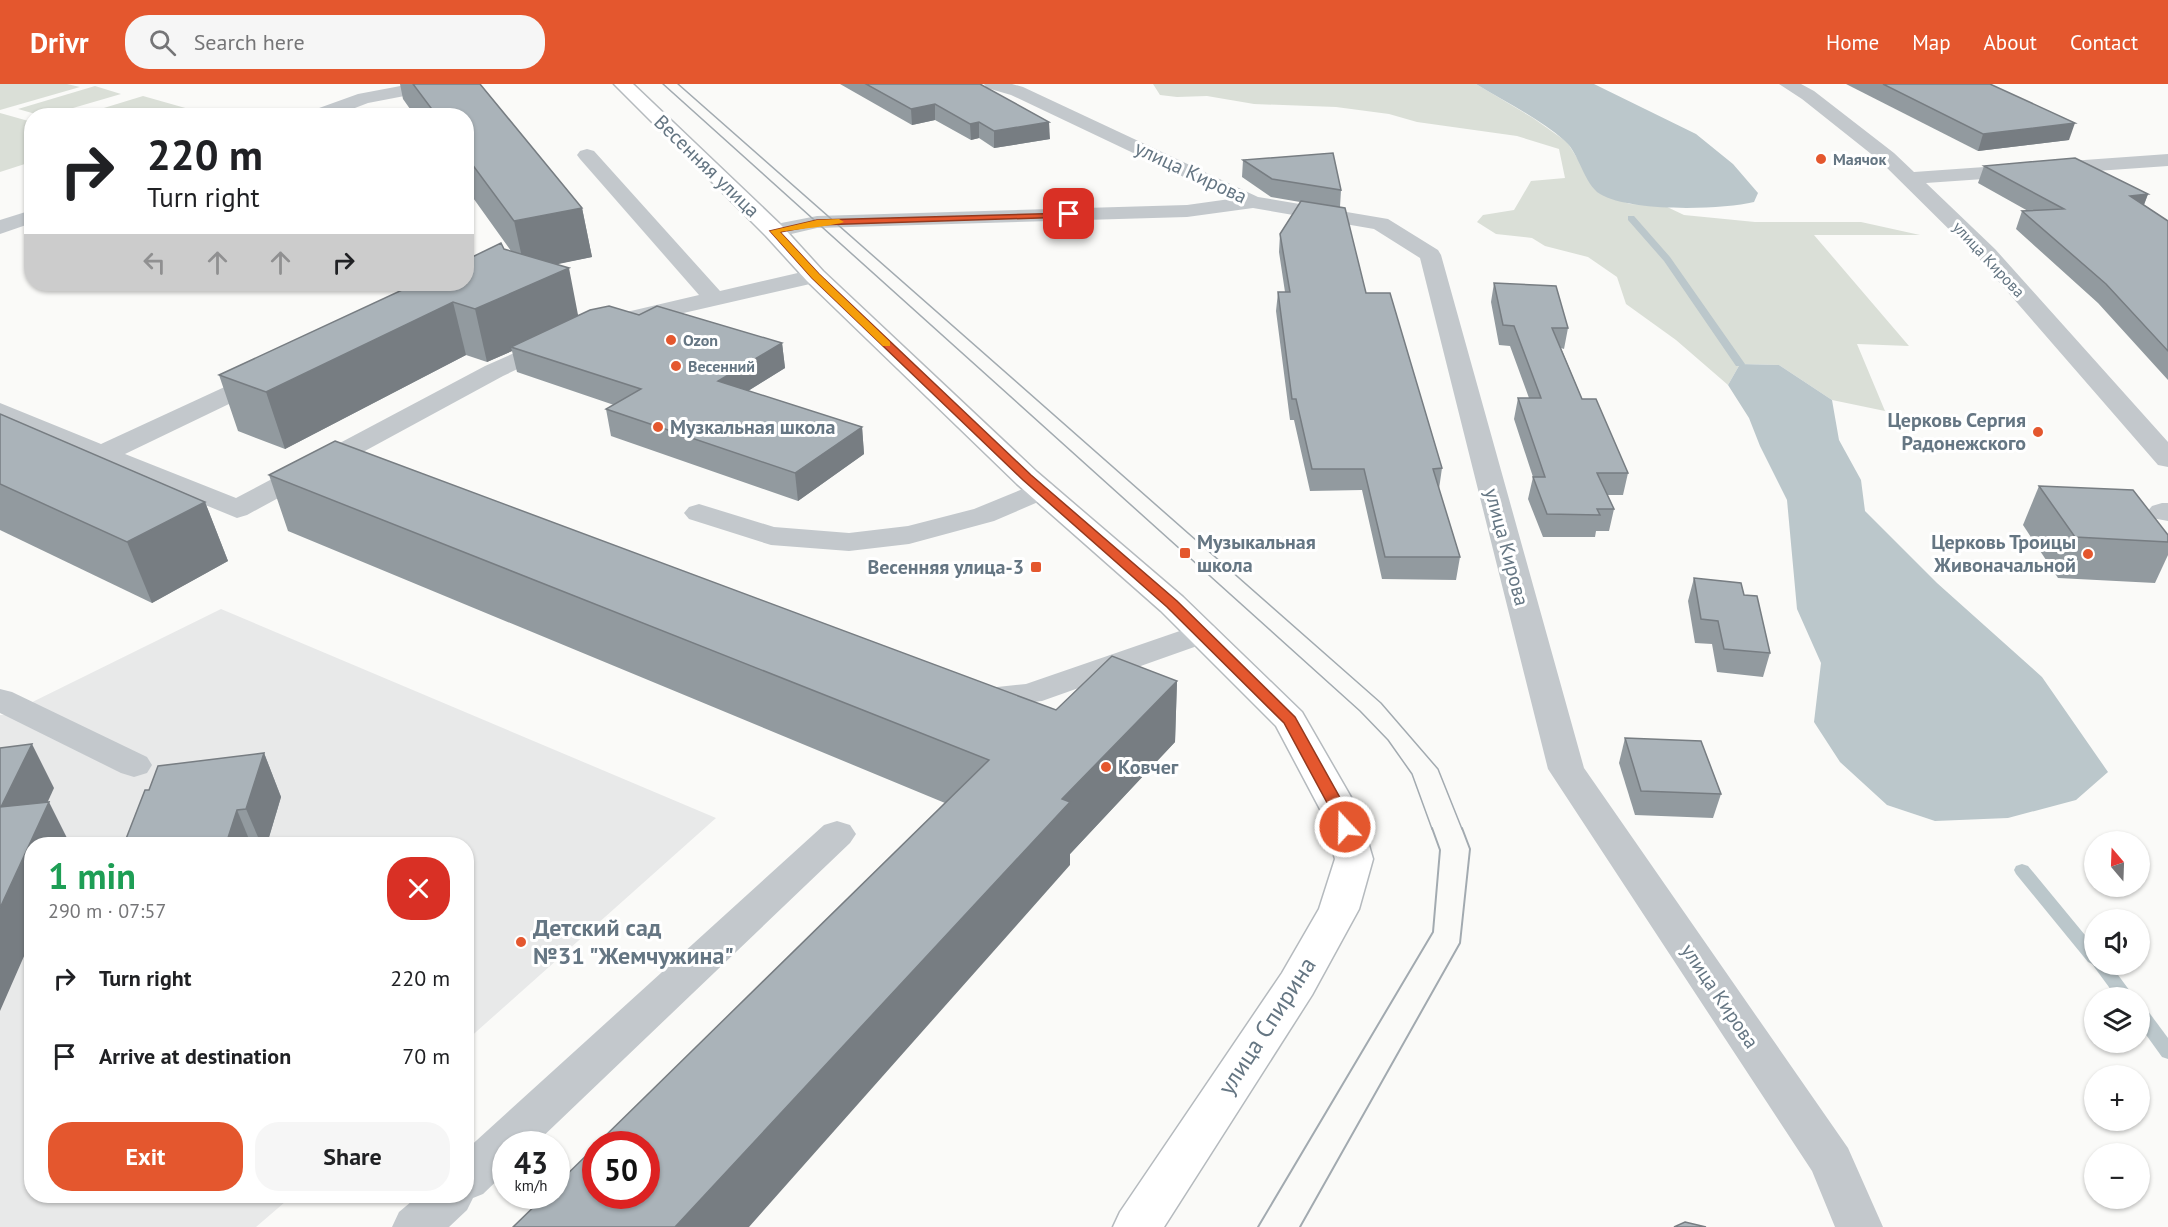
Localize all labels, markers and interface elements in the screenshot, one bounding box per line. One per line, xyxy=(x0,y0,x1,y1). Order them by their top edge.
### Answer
search box xyxy=(125,15,545,69)
text: Drivr xyxy=(30,24,89,61)
icon: search xyxy=(146,26,179,59)
text: Search here xyxy=(194,28,305,56)
text: Home xyxy=(1826,29,1879,56)
text: Map xyxy=(1912,29,1951,56)
text: About xyxy=(1984,29,2037,56)
text: Contact xyxy=(2070,29,2138,56)
street label: Весенняя улица xyxy=(649,109,765,223)
text: 220 m xyxy=(147,127,263,182)
icon: right xyxy=(48,132,126,210)
street label: улица Кирова xyxy=(1131,135,1251,209)
place label: Маячок xyxy=(1833,149,1886,169)
marker: Маячок xyxy=(1814,152,1828,166)
text: Turn right xyxy=(147,180,260,214)
pin xyxy=(1043,188,1094,239)
icon: arrive xyxy=(1052,197,1085,230)
street label: улица Кирова xyxy=(1949,217,2029,301)
icon: left xyxy=(138,246,171,279)
icon: ahead xyxy=(201,246,234,279)
icon: ahead xyxy=(264,246,297,279)
icon: right xyxy=(327,246,360,279)
place label: Ozon xyxy=(683,330,718,350)
marker: Ozon xyxy=(664,333,678,347)
place label: Весенний xyxy=(688,356,755,376)
marker: Весенний xyxy=(669,359,683,373)
place label: Церковь Сергия Радонежского xyxy=(1887,407,2026,456)
place label: Музкальная школа xyxy=(670,414,835,440)
marker: Музкальная школа xyxy=(651,420,665,434)
marker: Церковь Сергия Радонежского xyxy=(2031,425,2045,439)
street label: улица Кирова xyxy=(1479,485,1535,609)
place label: Музыкальная школа xyxy=(1197,529,1316,578)
place label: Церковь Троицы Живоначальной xyxy=(1931,529,2076,578)
marker: Музыкальная школа xyxy=(1178,546,1192,560)
marker: Церковь Троицы Живоначальной xyxy=(2081,547,2095,561)
place label: Весенняя улица-3 xyxy=(867,554,1024,580)
marker: Весенняя улица-3 xyxy=(1029,560,1043,574)
place label: Ковчег xyxy=(1118,754,1179,780)
marker: Ковчег xyxy=(1099,760,1113,774)
position arrow xyxy=(1313,795,1377,859)
north arrow xyxy=(2084,831,2150,897)
map controls xyxy=(2084,831,2150,1209)
text: 1 min xyxy=(48,852,136,899)
button: close xyxy=(387,857,450,920)
text: 290 m · 07:57 xyxy=(48,898,166,924)
button: sound xyxy=(2084,909,2150,975)
place label: Детский сад №31 "Жемчужина" xyxy=(533,912,734,971)
marker: Детский сад №31 "Жемчужина" xyxy=(514,935,528,949)
street label: улица Кирова xyxy=(1675,939,1765,1053)
street label: улица Спирина xyxy=(1211,951,1323,1100)
icon: right xyxy=(48,962,81,995)
text: Turn right xyxy=(99,964,191,992)
text: 220 m xyxy=(390,964,450,992)
button: layers xyxy=(2084,987,2150,1053)
icon: arrive xyxy=(48,1040,81,1073)
text: Arrive at destination xyxy=(99,1042,291,1070)
text: 70 m xyxy=(402,1042,450,1070)
button: + xyxy=(2084,1065,2150,1131)
button: Exit xyxy=(48,1122,243,1191)
button: Share xyxy=(255,1122,450,1191)
speed limit sign: 50 xyxy=(582,1131,660,1209)
text: 43 xyxy=(514,1143,548,1182)
button: − xyxy=(2084,1143,2150,1209)
text: km/h xyxy=(515,1176,547,1195)

